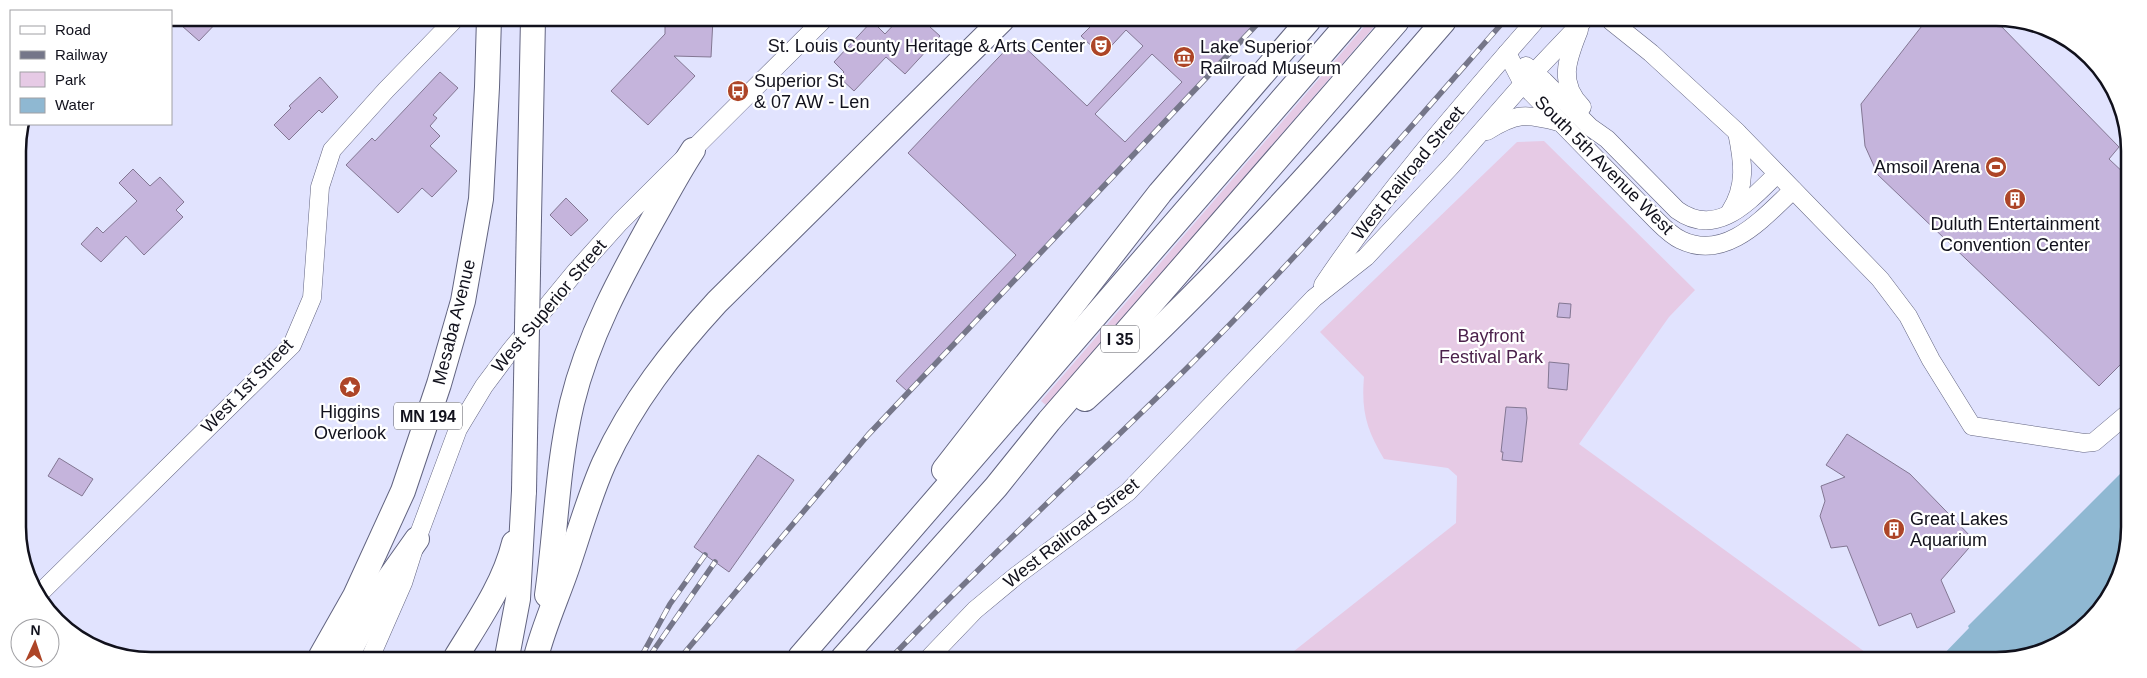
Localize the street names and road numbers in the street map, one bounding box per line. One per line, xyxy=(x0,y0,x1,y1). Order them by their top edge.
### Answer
street label: South 5th Avenue West xyxy=(1531,92,1677,238)
street label: West Railroad Street xyxy=(1348,102,1468,244)
street label: West Superior Street xyxy=(488,236,610,376)
street label: Mesaba Avenue xyxy=(429,257,479,387)
road number: I 35 xyxy=(1101,326,1139,352)
street label: West 1st Street xyxy=(197,335,297,437)
road number: MN 194 xyxy=(394,402,462,430)
street label: West Railroad Street xyxy=(1000,474,1142,592)

